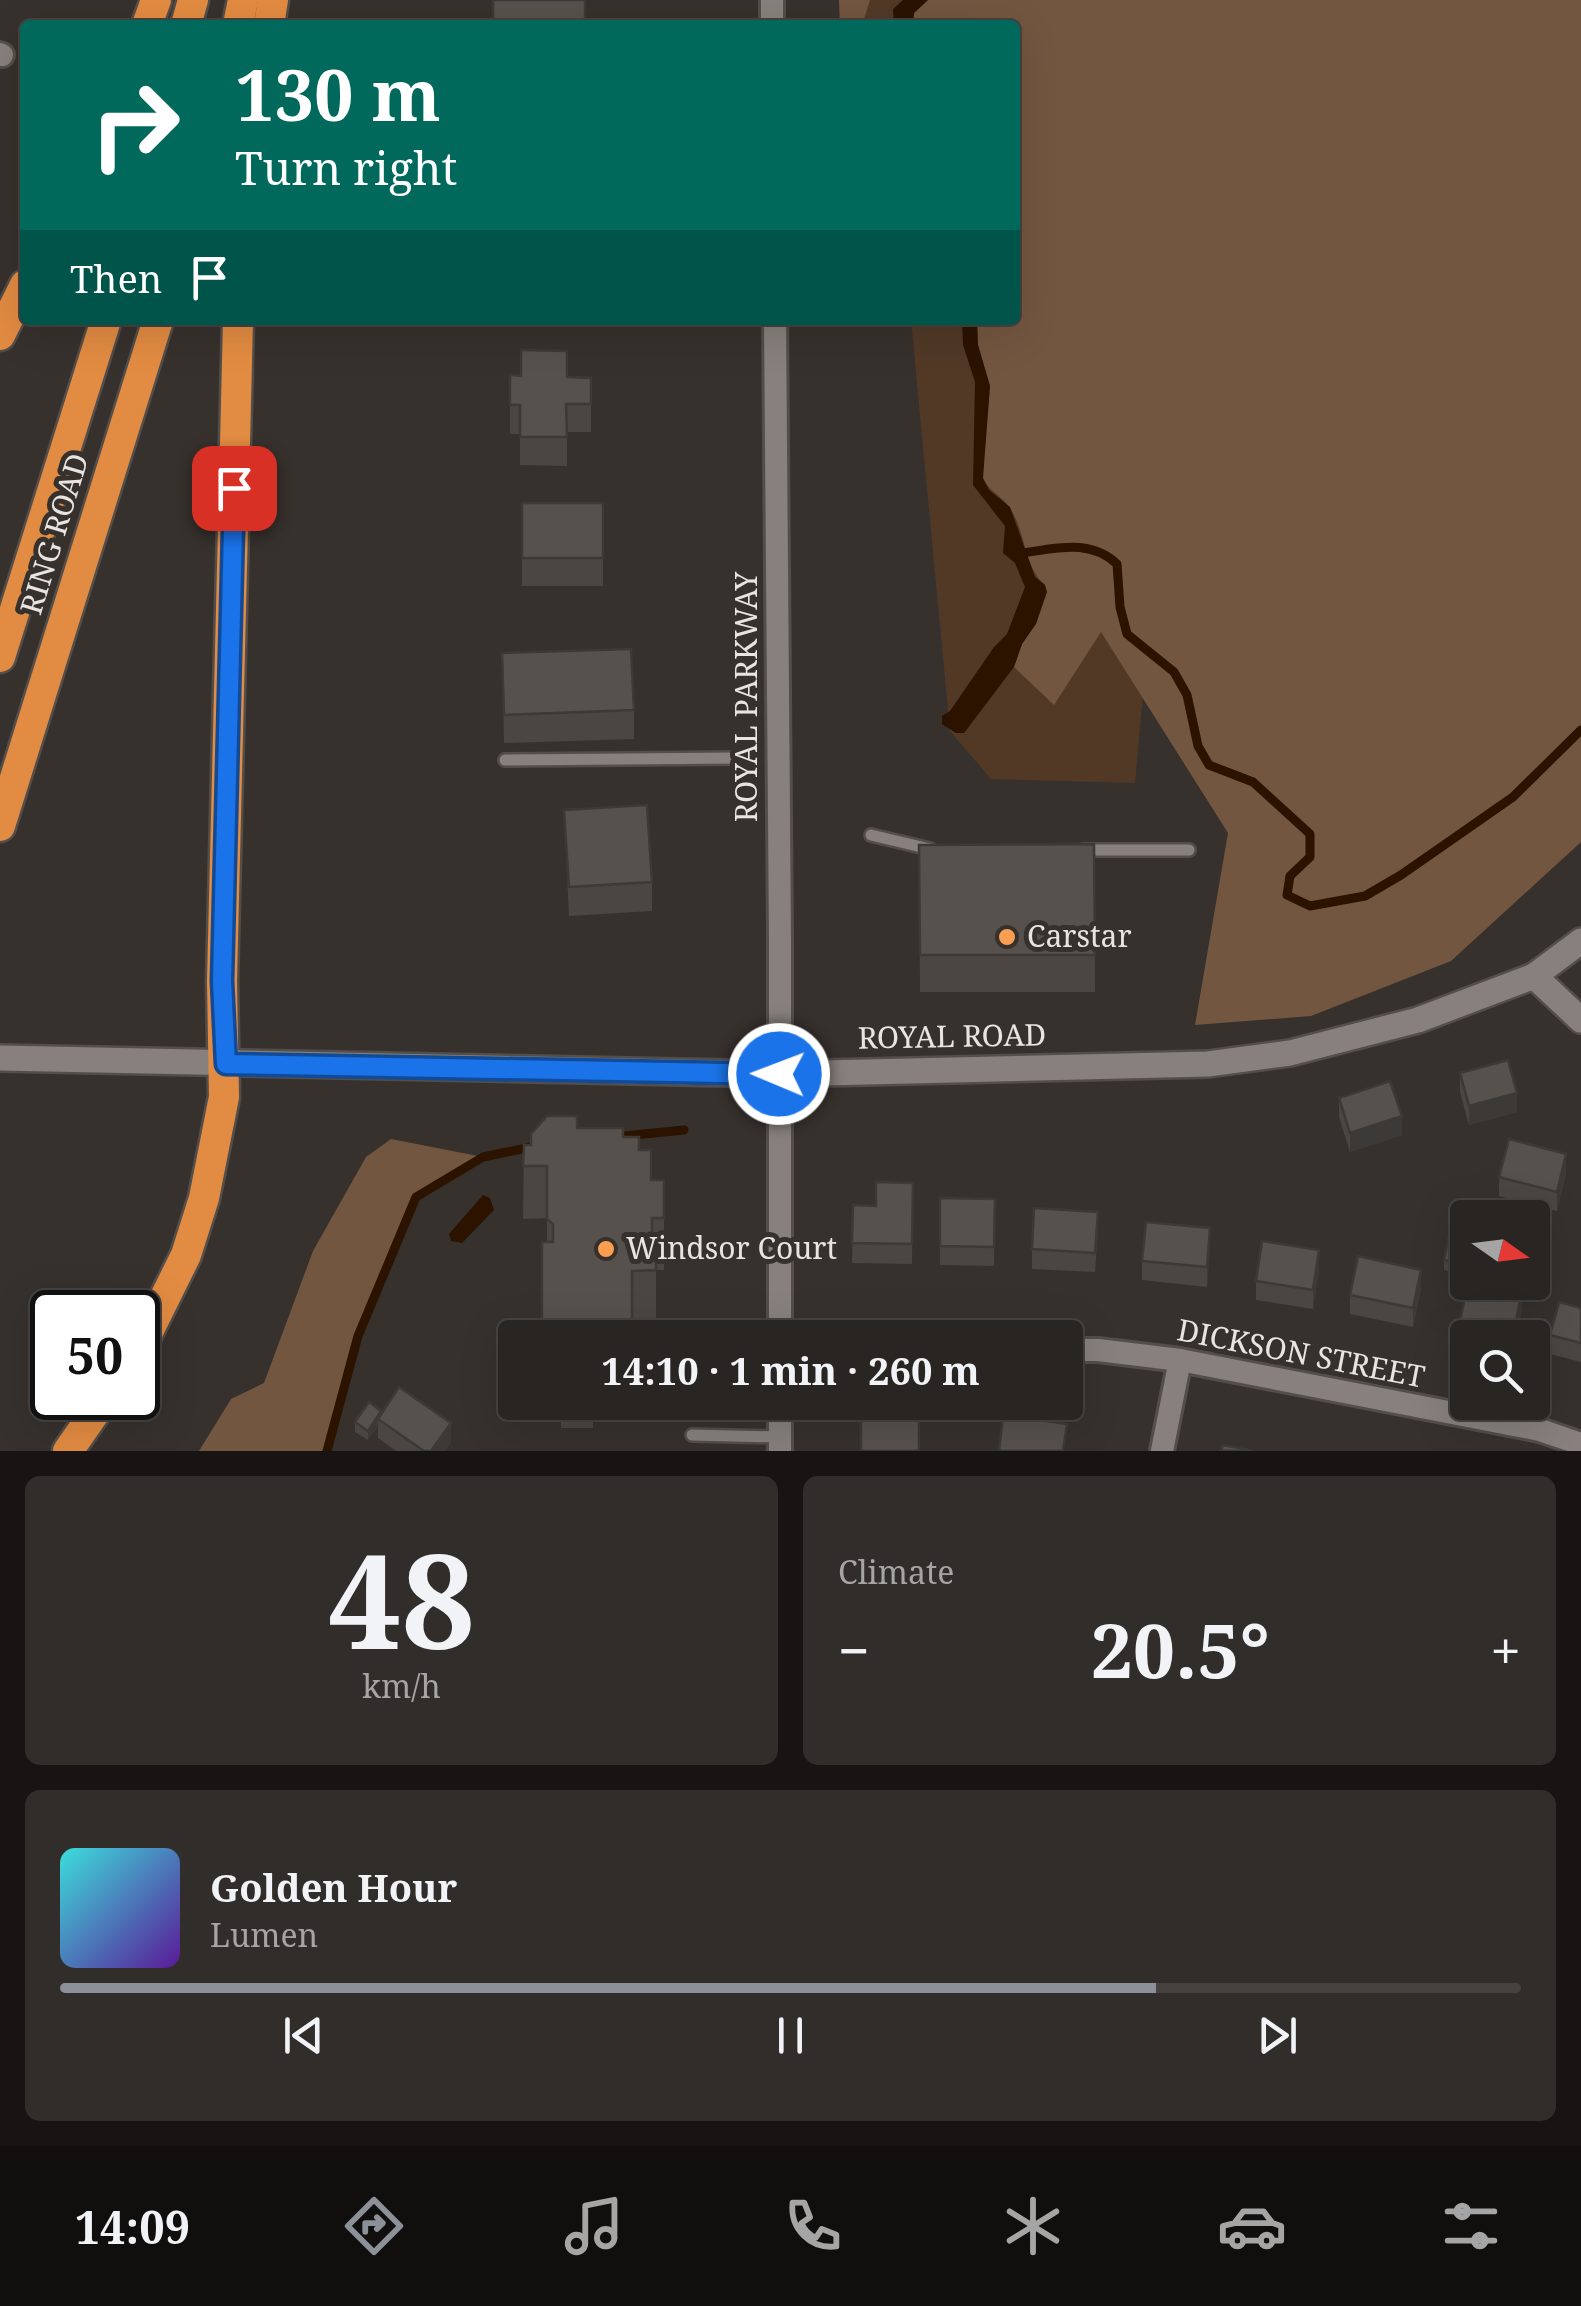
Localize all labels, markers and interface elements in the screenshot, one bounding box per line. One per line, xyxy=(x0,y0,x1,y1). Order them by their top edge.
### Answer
text: 130 m xyxy=(235,46,441,142)
icon: right xyxy=(70,60,200,190)
text: Turn right xyxy=(235,137,457,198)
icon: arrive xyxy=(182,250,237,305)
text: Then xyxy=(70,252,162,304)
pin xyxy=(192,446,277,531)
street label: RING ROAD xyxy=(10,448,98,619)
icon: arrive xyxy=(207,461,262,516)
street label: ROYAL PARKWAY xyxy=(725,572,766,822)
place label: Carstar xyxy=(1027,915,1132,956)
marker: Carstar xyxy=(996,926,1018,948)
street label: ROYAL ROAD xyxy=(857,1013,1047,1058)
position arrow xyxy=(727,1022,831,1126)
north arrow xyxy=(1450,1200,1550,1300)
map controls xyxy=(1450,1200,1550,1420)
place label: Windsor Court xyxy=(626,1227,837,1268)
marker: Windsor Court xyxy=(595,1238,617,1260)
speed limit sign: 50 xyxy=(30,1290,160,1420)
street label: DICKSON STREET xyxy=(1174,1308,1428,1397)
button: search xyxy=(1450,1320,1550,1420)
text: 14:10 · 1 min · 260 m xyxy=(601,1344,980,1396)
text: 48 xyxy=(328,1510,475,1687)
text: Climate xyxy=(838,1550,954,1593)
text: 20.5° xyxy=(1090,1598,1270,1700)
text: − xyxy=(838,1612,870,1687)
text: + xyxy=(1490,1612,1521,1687)
text: km/h xyxy=(362,1664,441,1707)
text: Golden Hour xyxy=(210,1861,457,1913)
text: Lumen xyxy=(210,1913,318,1956)
icon: previous xyxy=(276,2008,331,2063)
icon: pause xyxy=(763,2008,818,2063)
icon: next xyxy=(1250,2008,1305,2063)
icon: directions xyxy=(339,2191,409,2261)
icon: music xyxy=(559,2191,629,2261)
icon: phone xyxy=(778,2191,848,2261)
icon: climate xyxy=(998,2191,1068,2261)
icon: car xyxy=(1217,2191,1287,2261)
icon: filters xyxy=(1436,2191,1506,2261)
text: 14:09 xyxy=(75,2196,190,2257)

